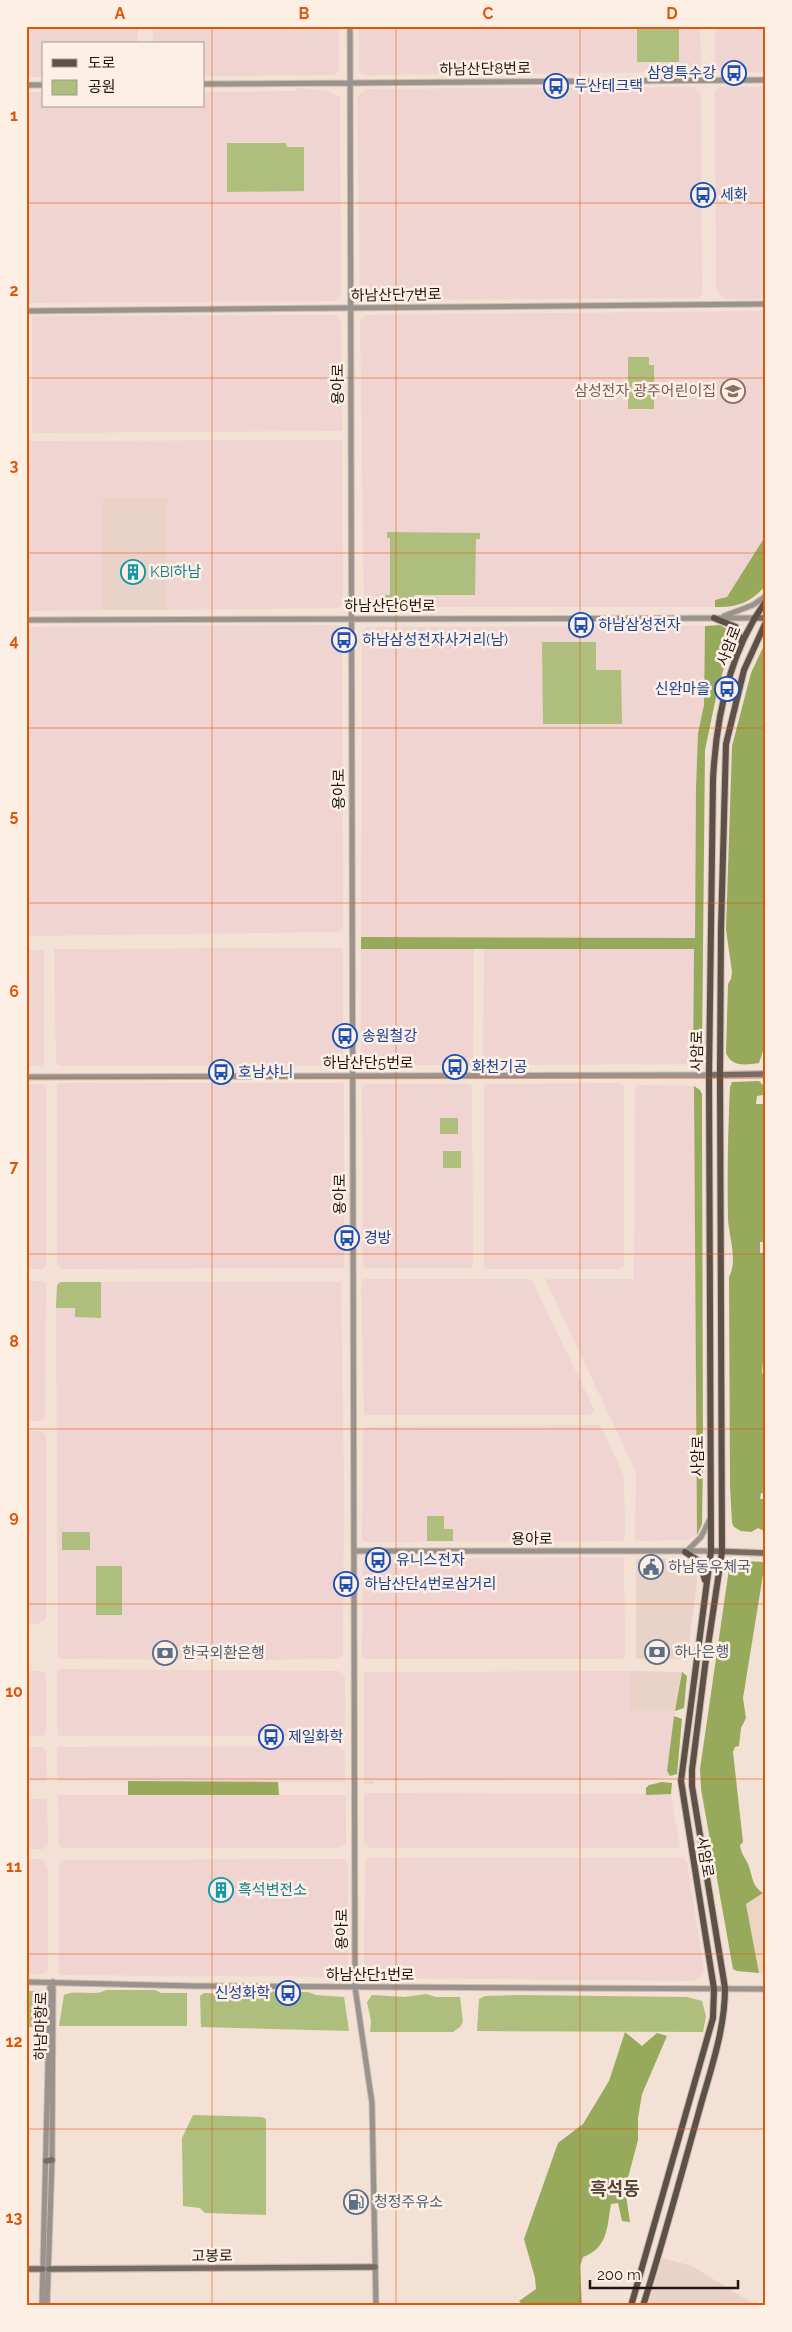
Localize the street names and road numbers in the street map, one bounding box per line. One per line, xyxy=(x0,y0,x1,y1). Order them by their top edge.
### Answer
street label: 하남산단8번로 xyxy=(439,59,531,79)
street label: 하남산단7번로 xyxy=(350,285,442,305)
street label: 용아로 xyxy=(329,363,347,405)
street label: 하남산단6번로 xyxy=(344,597,436,615)
street label: 사암로 xyxy=(713,623,745,669)
street label: 용아로 xyxy=(330,768,348,810)
street label: 사암로 xyxy=(688,1030,706,1072)
street label: 하남산단5번로 xyxy=(323,1054,413,1072)
street label: 용아로 xyxy=(331,1173,349,1215)
street label: 사암로 xyxy=(689,1435,707,1477)
street label: 용아로 xyxy=(511,1530,553,1548)
street label: 사암로 xyxy=(693,1835,717,1879)
street label: 용아로 xyxy=(333,1908,351,1950)
street label: 하남산단1번로 xyxy=(325,1966,415,1984)
street label: 하남마항로 xyxy=(31,1991,51,2061)
street label: 고봉로 xyxy=(191,2247,233,2265)

